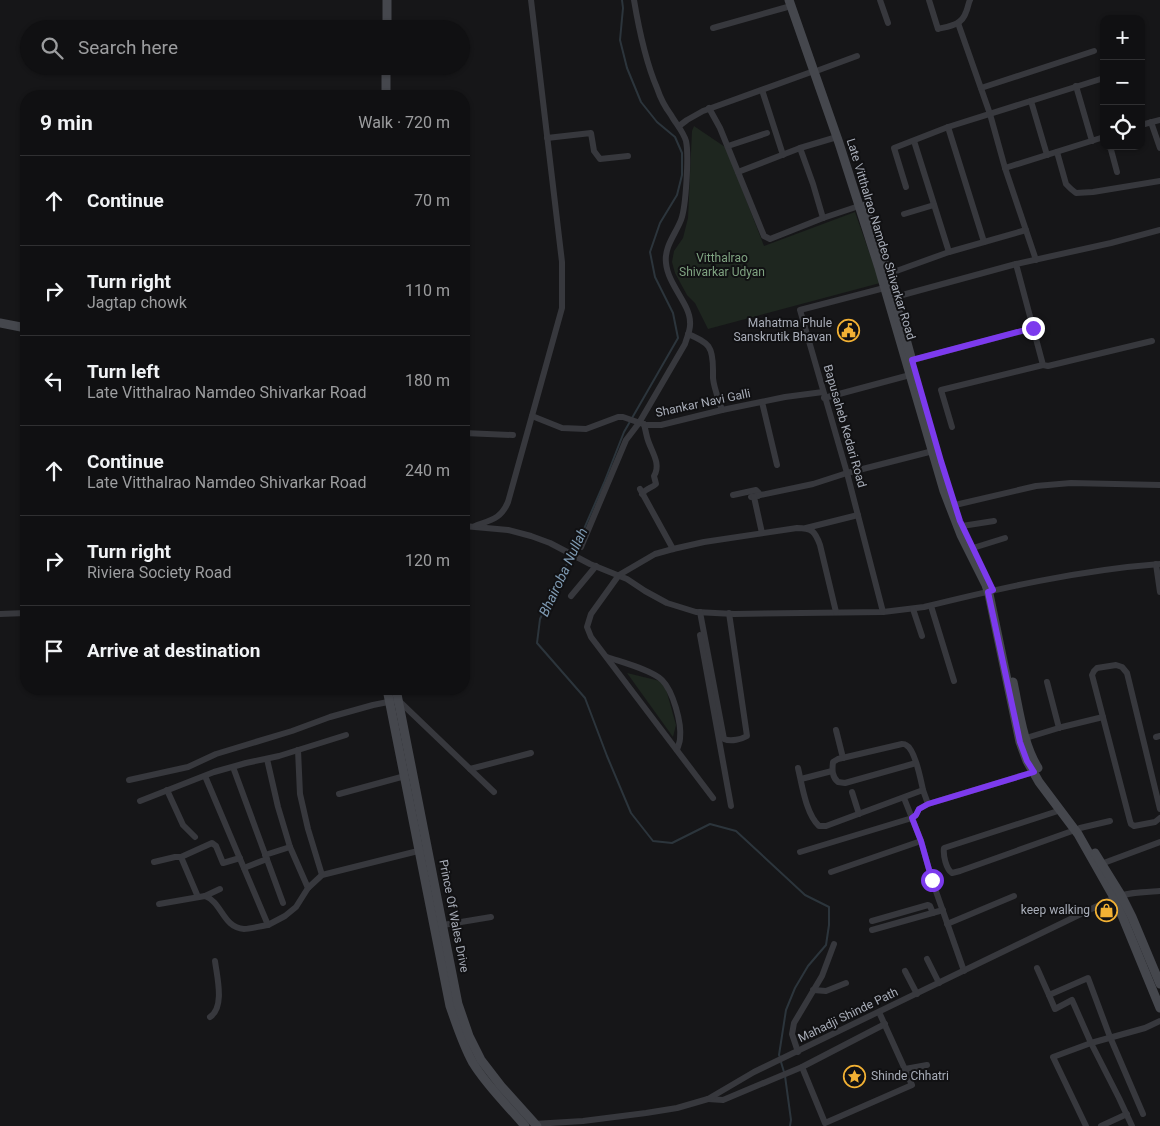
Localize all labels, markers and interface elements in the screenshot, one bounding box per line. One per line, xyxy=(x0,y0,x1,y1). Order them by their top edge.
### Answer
map controls xyxy=(1100,15,1145,150)
button: + xyxy=(1100,15,1145,60)
search box xyxy=(20,20,470,75)
icon: search xyxy=(38,34,66,62)
text: Search here xyxy=(78,36,178,59)
button: − xyxy=(1100,60,1145,105)
button: locate xyxy=(1100,105,1145,150)
text: 9 min xyxy=(40,111,93,135)
text: Walk · 720 m xyxy=(358,113,450,132)
street label: Late Vitthalrao Namdeo Shivarkar Road xyxy=(844,137,918,341)
icon: ahead xyxy=(40,187,68,215)
text: Continue xyxy=(87,189,164,212)
text: 70 m xyxy=(414,191,450,210)
park label: Vitthalrao Shivarkar Udyan xyxy=(679,251,765,279)
text: Turn right xyxy=(87,270,171,293)
icon: right xyxy=(40,277,68,305)
text: 110 m xyxy=(405,281,450,300)
text: Jagtap chowk xyxy=(87,293,187,312)
place label: Mahatma Phule Sanskrutik Bhavan xyxy=(733,316,832,344)
route end xyxy=(1022,317,1045,340)
public building icon: Mahatma Phule Sanskrutik Bhavan xyxy=(836,318,860,342)
text: Turn left xyxy=(87,360,160,383)
street label: Bapusaheb Kedari Road xyxy=(821,363,869,489)
icon: left xyxy=(40,367,68,395)
text: 180 m xyxy=(405,371,450,390)
text: Late Vitthalrao Namdeo Shivarkar Road xyxy=(87,383,367,402)
street label: Shankar Navi Galli xyxy=(654,386,752,420)
text: Continue xyxy=(87,450,164,473)
icon: ahead xyxy=(40,457,68,485)
text: 240 m xyxy=(405,461,450,480)
text: Late Vitthalrao Namdeo Shivarkar Road xyxy=(87,473,367,492)
water label: Bhairoba Nullah xyxy=(535,525,591,619)
text: Turn right xyxy=(87,540,171,563)
icon: right xyxy=(40,547,68,575)
text: 120 m xyxy=(405,551,450,570)
text: Riviera Society Road xyxy=(87,563,232,582)
icon: arrive xyxy=(40,637,68,665)
text: Arrive at destination xyxy=(87,639,260,662)
street label: Prince Of Wales Drive xyxy=(436,858,472,974)
route start xyxy=(921,869,944,892)
shop icon: keep walking xyxy=(1094,898,1118,922)
place label: keep walking xyxy=(1021,903,1090,917)
street label: Mahadji Shinde Path xyxy=(796,985,900,1045)
place icon: Shinde Chhatri xyxy=(843,1064,867,1088)
place label: Shinde Chhatri xyxy=(871,1069,949,1083)

